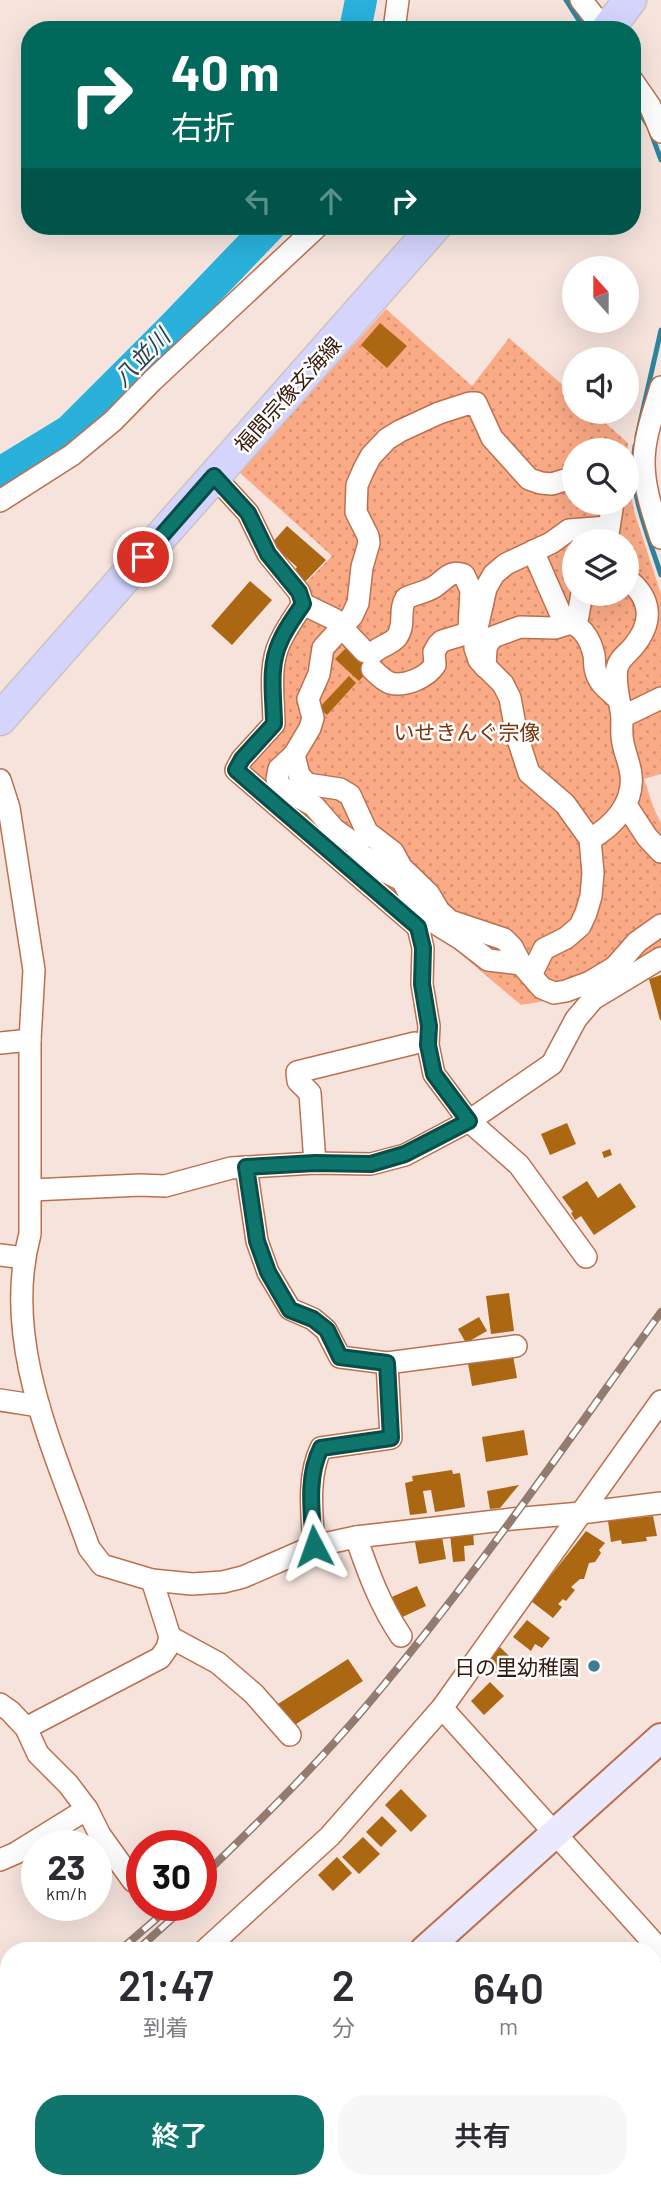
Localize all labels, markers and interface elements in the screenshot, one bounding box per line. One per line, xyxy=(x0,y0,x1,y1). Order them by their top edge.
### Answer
text: 40 m xyxy=(171,42,279,101)
icon: right xyxy=(56,49,147,140)
text: 右折 xyxy=(171,107,235,145)
icon: left xyxy=(239,182,277,220)
icon: ahead xyxy=(312,182,350,220)
icon: right xyxy=(385,182,423,220)
north arrow xyxy=(562,256,639,332)
map controls xyxy=(562,256,639,606)
water label: 八並川 xyxy=(107,320,177,392)
street label: 福間宗像玄海線 xyxy=(229,331,345,457)
button: sound xyxy=(562,347,639,424)
button: search xyxy=(562,438,639,515)
pin xyxy=(113,527,173,587)
button: layers xyxy=(562,529,639,606)
icon: arrive xyxy=(124,538,162,576)
park label: いせきんぐ宗像 xyxy=(394,719,541,744)
position arrow xyxy=(277,1509,351,1583)
place label: 日の里幼稚園 xyxy=(454,1654,580,1679)
marker: 日の里幼稚園 xyxy=(586,1658,602,1674)
speed limit sign: 30 xyxy=(126,1830,217,1921)
text: 23 xyxy=(47,1845,86,1887)
text: km/h xyxy=(46,1882,87,1904)
text: 21:47 xyxy=(118,1959,213,2009)
text: 2 xyxy=(332,1959,355,2009)
text: 640 xyxy=(473,1962,544,2012)
text: m xyxy=(499,2012,518,2040)
text: 到着 xyxy=(143,2013,189,2041)
text: 分 xyxy=(332,2013,355,2041)
button: 終了 xyxy=(35,2095,324,2175)
button: 共有 xyxy=(338,2095,627,2175)

